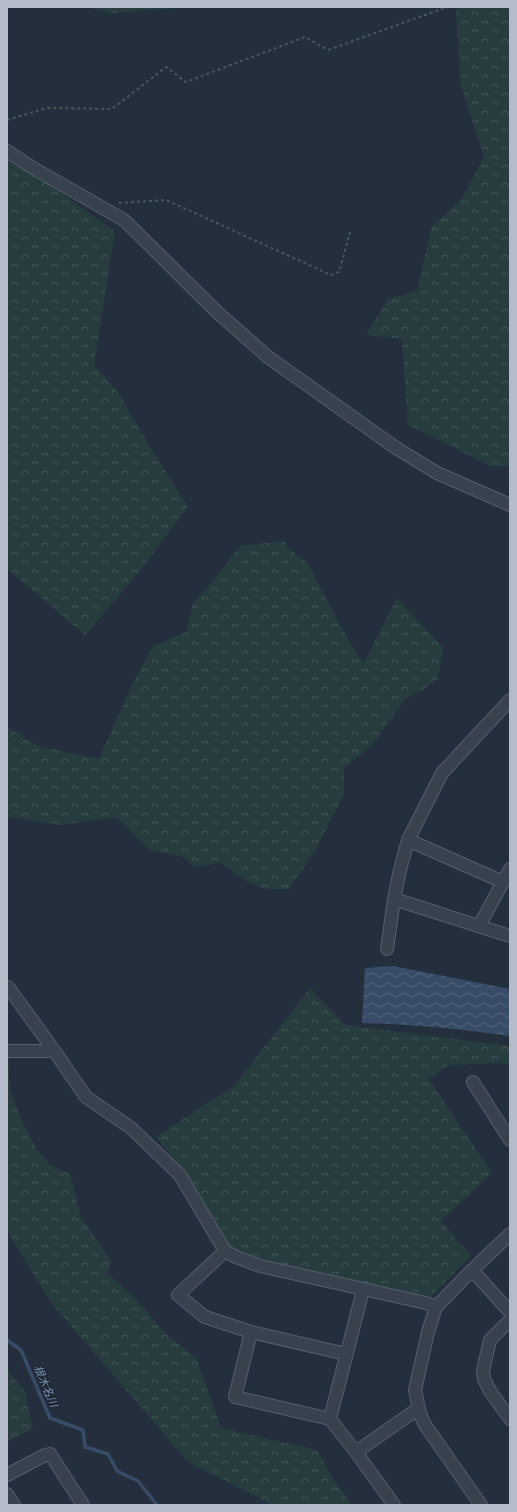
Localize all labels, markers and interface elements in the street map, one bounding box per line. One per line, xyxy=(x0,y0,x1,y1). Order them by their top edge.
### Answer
water label: 根木名川 xyxy=(32,1363,61,1410)

